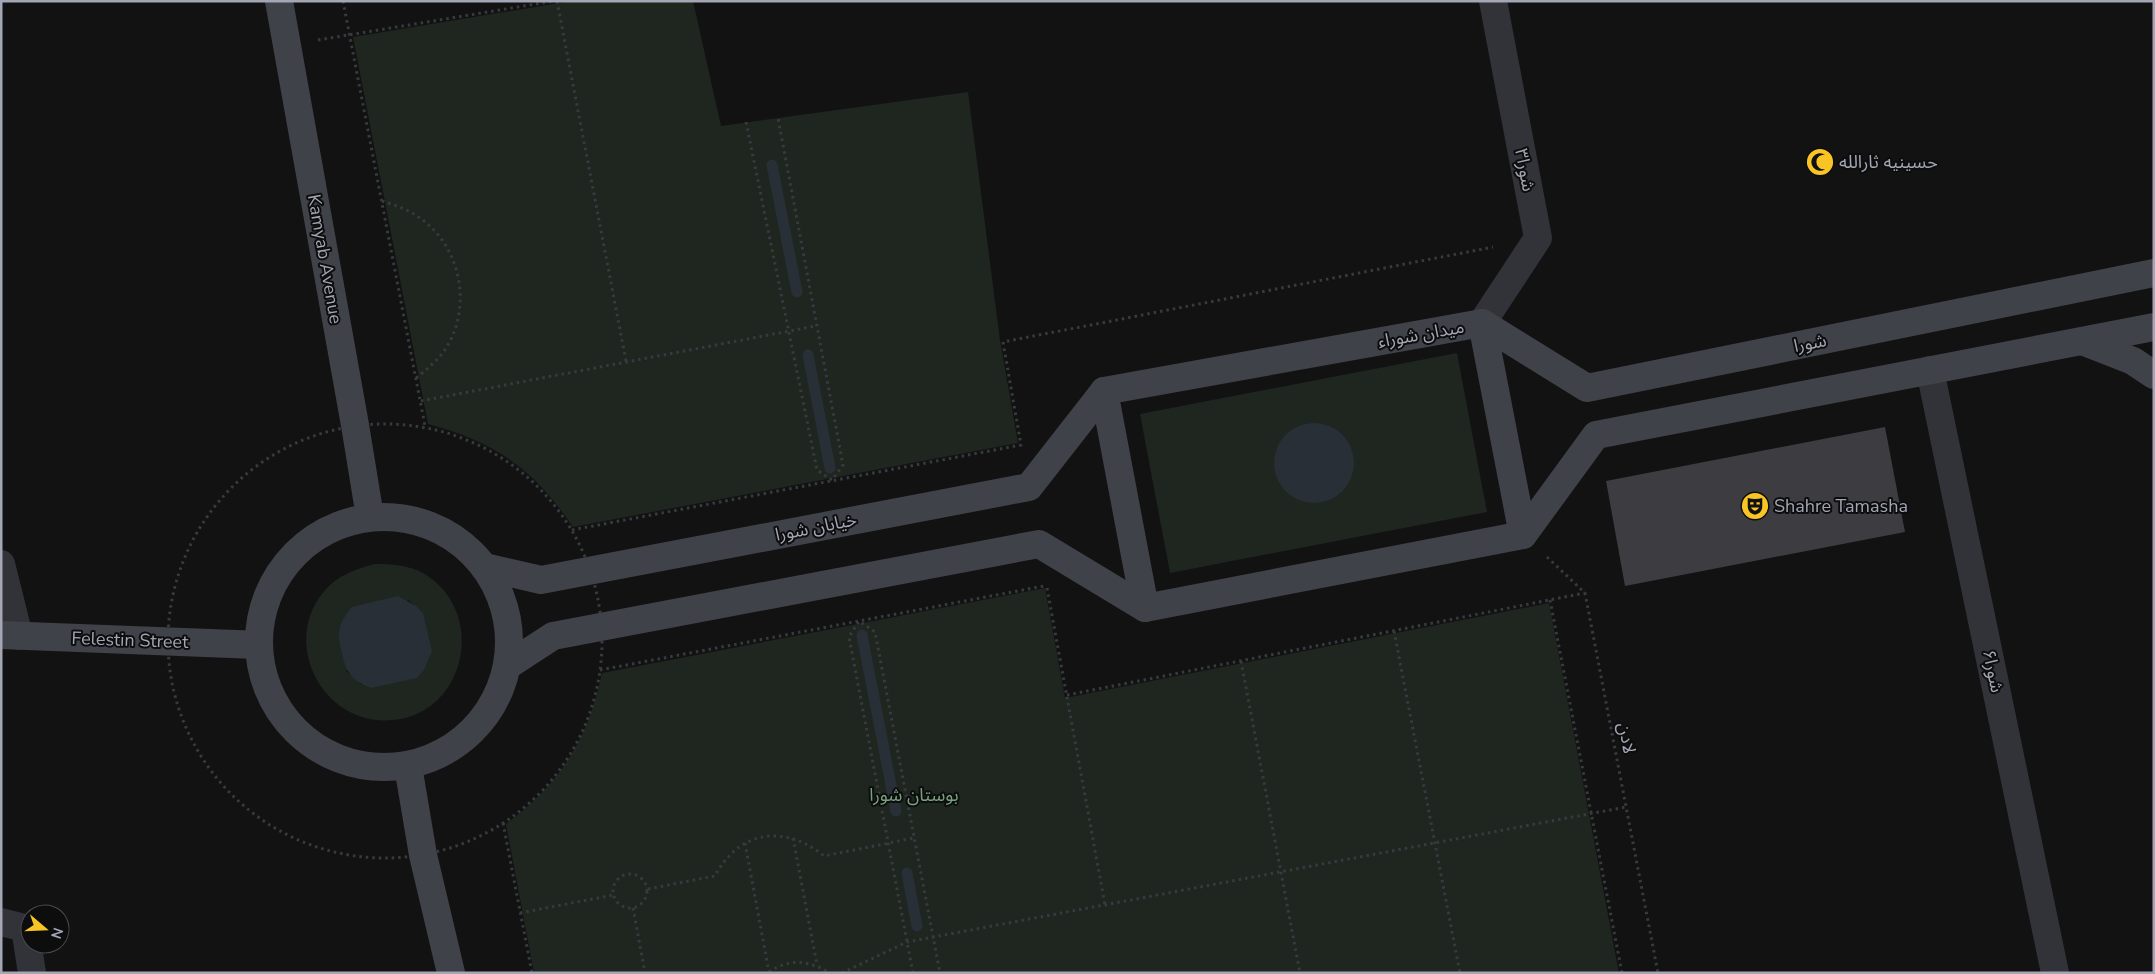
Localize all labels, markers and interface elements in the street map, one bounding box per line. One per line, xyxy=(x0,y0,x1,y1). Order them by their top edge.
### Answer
street label: شورا۳ xyxy=(1509,146,1541,194)
mosque icon: حسینیه ثارالله xyxy=(1805,147,1835,177)
place label: حسینیه ثارالله xyxy=(1839,150,1938,174)
street label: Kamyab Avenue xyxy=(302,192,348,326)
street label: میدان شوراء xyxy=(1376,315,1466,353)
street label: شورا xyxy=(1791,328,1829,358)
theatre icon: Shahre Tamasha xyxy=(1740,491,1770,521)
place label: Shahre Tamasha xyxy=(1774,494,1908,518)
street label: خیابان شورا xyxy=(773,507,859,547)
street label: Felestin Street xyxy=(71,626,190,654)
street label: شورا۶ xyxy=(1977,647,2009,695)
street label: لادن xyxy=(1612,720,1642,756)
park label: بوستان شورا xyxy=(869,783,959,807)
north arrow xyxy=(20,904,70,954)
text: N xyxy=(46,925,68,941)

